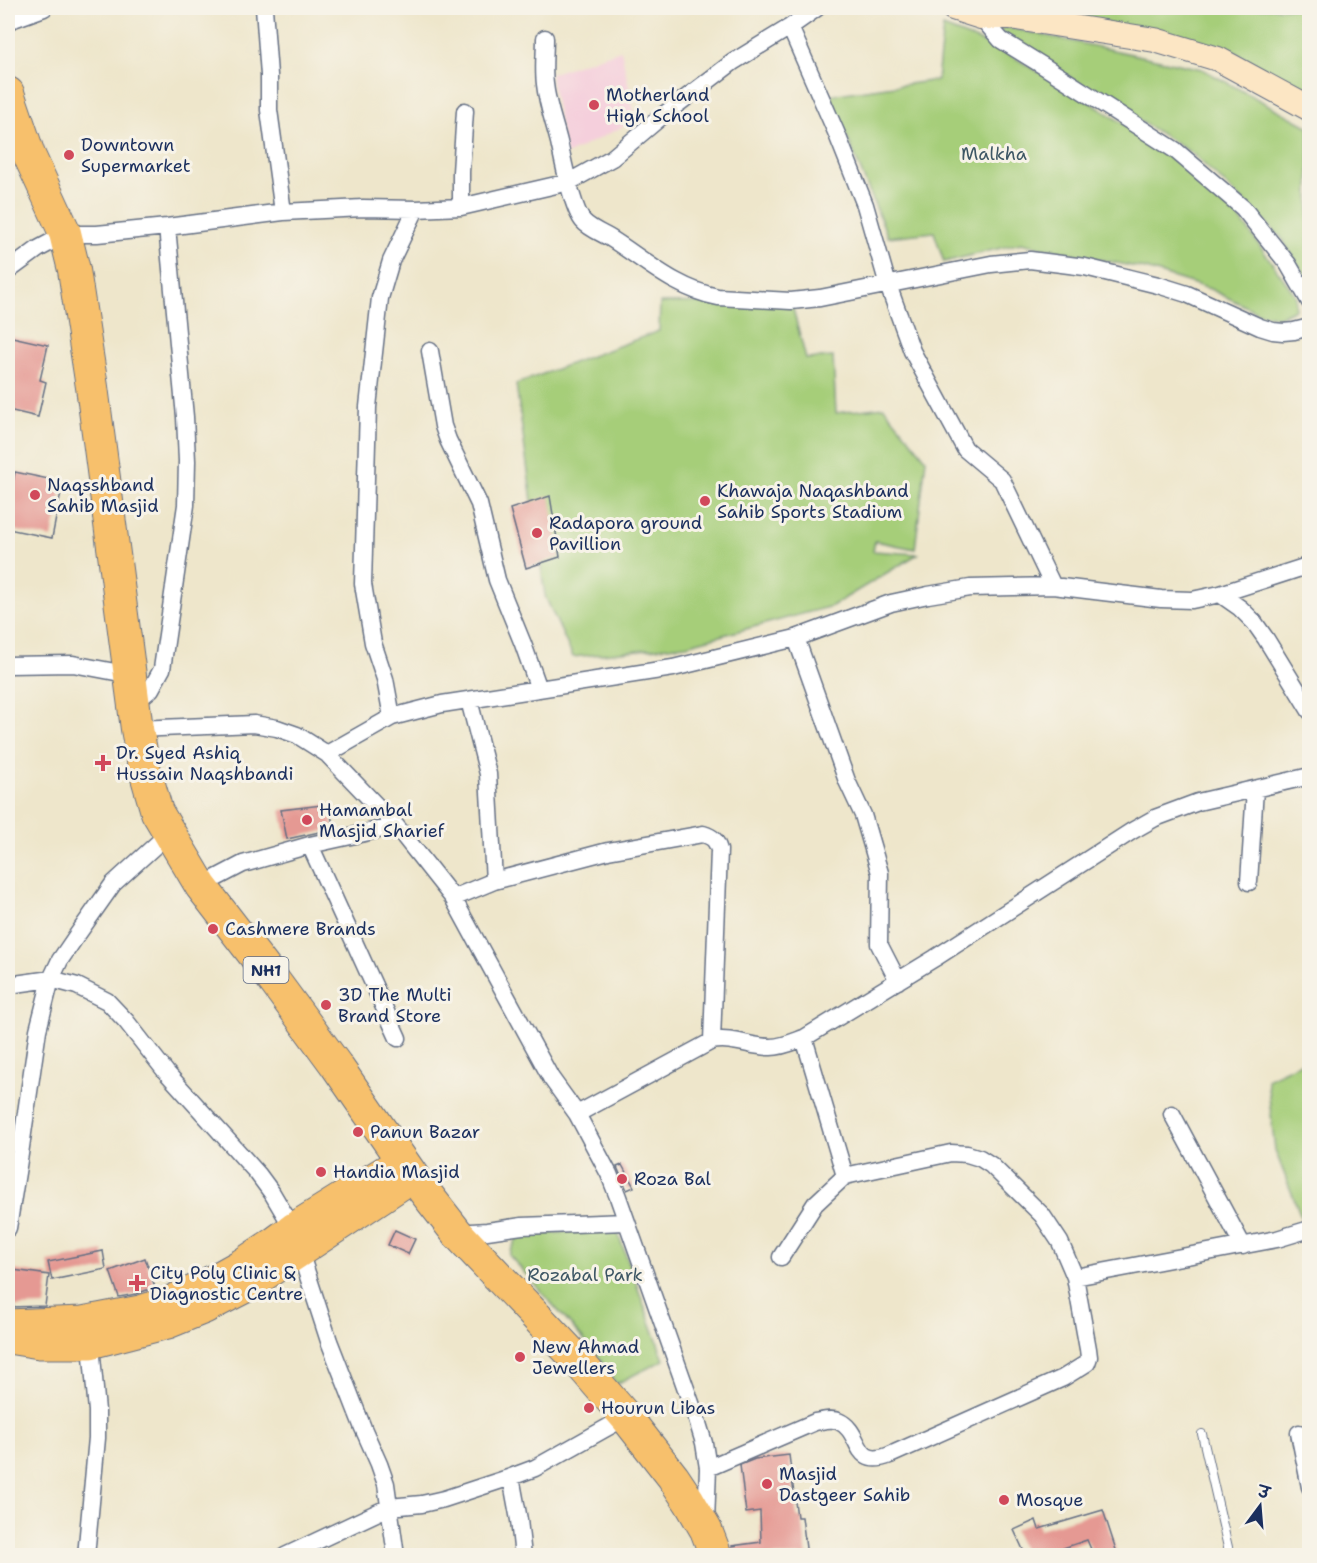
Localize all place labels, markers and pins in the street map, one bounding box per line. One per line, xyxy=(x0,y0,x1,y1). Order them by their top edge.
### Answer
place label: Motherland High School xyxy=(606,83,709,128)
marker: Motherland High School xyxy=(587,98,601,112)
place label: Downtown Supermarket xyxy=(81,133,191,178)
marker: Downtown Supermarket xyxy=(62,148,76,162)
place label: Naqsshband Sahib Masjid xyxy=(47,473,159,518)
place label: Khawaja Naqashband Sahib Sports Stadium xyxy=(717,479,909,524)
marker: Naqsshband Sahib Masjid xyxy=(28,488,42,502)
marker: Khawaja Naqashband Sahib Sports Stadium xyxy=(698,494,712,508)
place label: Radapora ground Pavillion xyxy=(549,511,702,556)
marker: Radapora ground Pavillion xyxy=(530,526,544,540)
place label: Dr. Syed Ashiq Hussain Naqshbandi xyxy=(116,741,294,786)
marker: Dr. Syed Ashiq Hussain Naqshbandi xyxy=(94,754,112,772)
place label: Hamambal Masjid Sharief xyxy=(319,798,445,843)
marker: Hamambal Masjid Sharief xyxy=(300,813,314,827)
place label: Cashmere Brands xyxy=(225,917,376,941)
marker: Cashmere Brands xyxy=(206,922,220,936)
place label: 3D The Multi Brand Store xyxy=(338,983,452,1028)
marker: 3D The Multi Brand Store xyxy=(319,998,333,1012)
place label: Panun Bazar xyxy=(370,1120,480,1144)
marker: Panun Bazar xyxy=(351,1125,365,1139)
place label: Handia Masjid xyxy=(333,1160,460,1184)
marker: Handia Masjid xyxy=(314,1165,328,1179)
place label: Roza Bal xyxy=(634,1167,712,1191)
marker: Roza Bal xyxy=(615,1172,629,1186)
place label: City Poly Clinic & Diagnostic Centre xyxy=(150,1261,303,1306)
marker: City Poly Clinic & Diagnostic Centre xyxy=(128,1274,146,1292)
place label: New Ahmad Jewellers xyxy=(532,1335,639,1380)
marker: New Ahmad Jewellers xyxy=(513,1350,527,1364)
place label: Hourun Libas xyxy=(601,1396,716,1420)
marker: Hourun Libas xyxy=(582,1401,596,1415)
place label: Masjid Dastgeer Sahib xyxy=(779,1462,910,1507)
marker: Masjid Dastgeer Sahib xyxy=(760,1477,774,1491)
place label: Mosque xyxy=(1016,1488,1083,1512)
marker: Mosque xyxy=(997,1493,1011,1507)

